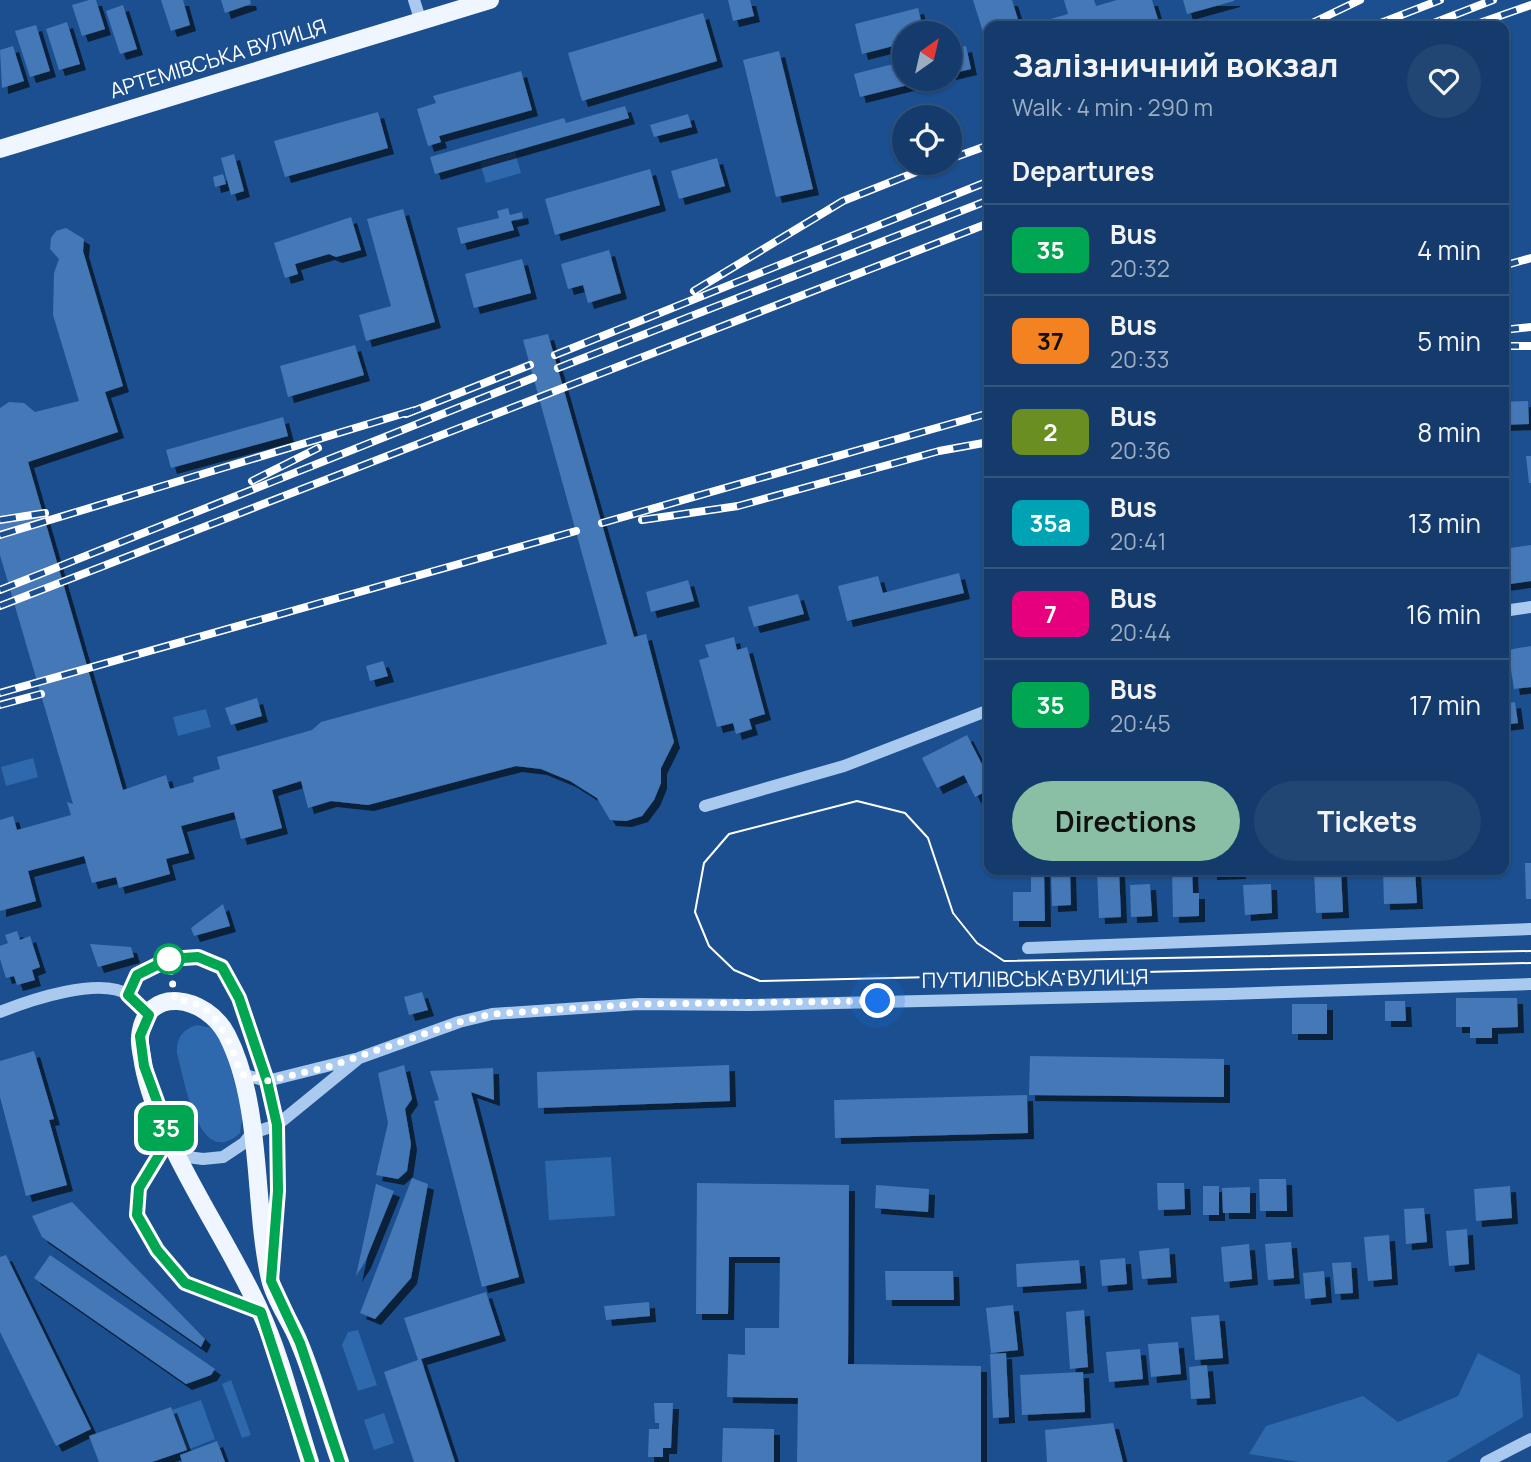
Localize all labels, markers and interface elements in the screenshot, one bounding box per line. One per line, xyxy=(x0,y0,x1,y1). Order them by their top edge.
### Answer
street label: АРТЕМІВСЬКА ВУЛИЦЯ xyxy=(106,12,329,104)
north arrow xyxy=(892,21,962,91)
map controls xyxy=(892,21,962,175)
text: Залізничний вокзал xyxy=(1012,42,1338,87)
button: heart xyxy=(1407,44,1481,118)
text: Walk · 4 min · 290 m xyxy=(1012,91,1213,123)
button: locate xyxy=(892,105,962,175)
text: Departures xyxy=(1012,153,1154,189)
text: Bus xyxy=(1110,216,1157,252)
text: 4 min xyxy=(1417,232,1481,268)
text: 35 xyxy=(1036,233,1065,266)
text: 20:32 xyxy=(1110,252,1170,284)
text: Bus xyxy=(1110,307,1157,343)
text: 5 min xyxy=(1417,323,1481,359)
text: 37 xyxy=(1037,324,1064,357)
text: 20:33 xyxy=(1110,343,1169,375)
text: Bus xyxy=(1110,398,1157,434)
text: 8 min xyxy=(1417,414,1481,450)
text: 2 xyxy=(1043,415,1058,448)
text: 20:36 xyxy=(1110,434,1171,466)
text: Bus xyxy=(1110,489,1157,525)
text: 13 min xyxy=(1408,505,1481,541)
text: 35а xyxy=(1030,506,1071,539)
text: 20:41 xyxy=(1110,525,1167,557)
text: Bus xyxy=(1110,580,1157,616)
text: 16 min xyxy=(1406,596,1481,632)
text: 7 xyxy=(1044,597,1057,630)
text: 20:44 xyxy=(1110,616,1171,648)
text: Bus xyxy=(1110,671,1157,707)
text: 17 min xyxy=(1409,687,1481,723)
text: 35 xyxy=(1036,688,1065,721)
text: 20:45 xyxy=(1110,707,1171,739)
button: Directions xyxy=(1012,781,1240,861)
button: Tickets xyxy=(1254,781,1481,861)
unlabelled marker xyxy=(154,944,184,974)
street label: ПУТИЛІВСЬКА ВУЛИЦЯ xyxy=(921,962,1149,994)
your location xyxy=(860,983,895,1018)
line badge: 35 xyxy=(134,1105,198,1151)
text: 35 xyxy=(152,1111,180,1144)

